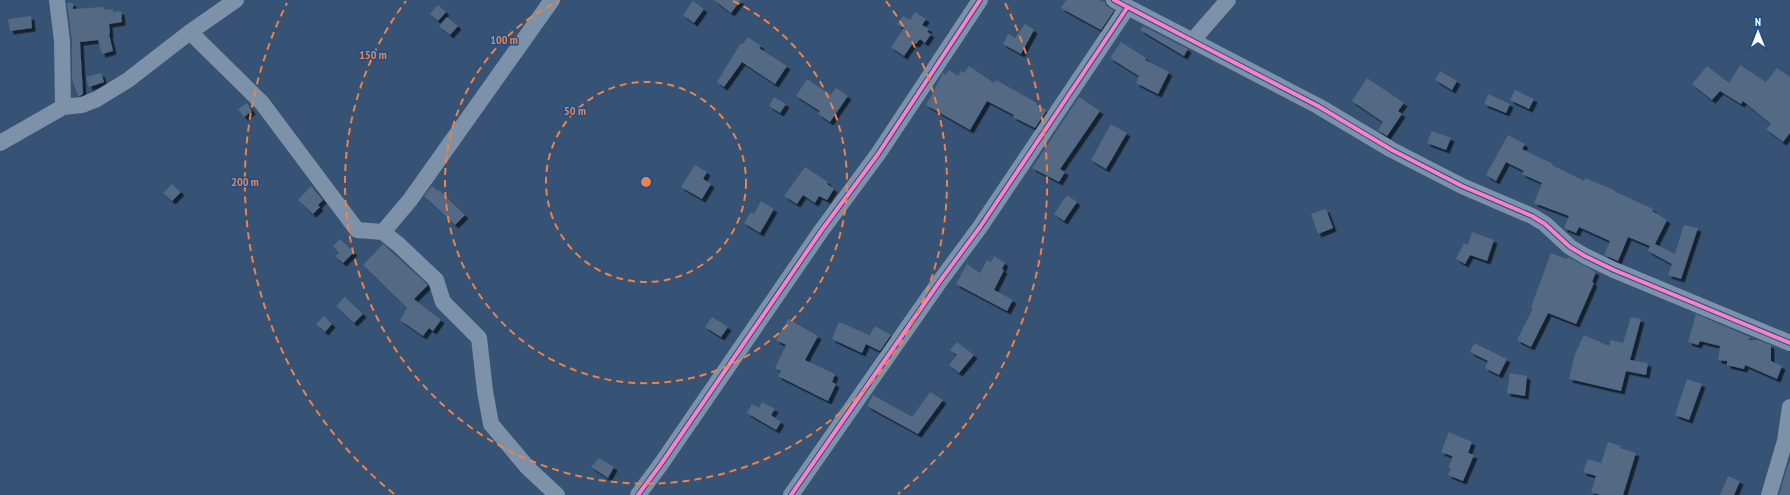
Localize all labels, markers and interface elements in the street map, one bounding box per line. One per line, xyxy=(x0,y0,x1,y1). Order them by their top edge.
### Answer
north arrow xyxy=(1738,12,1778,52)
text: N xyxy=(1755,15,1761,29)
text: 100 m xyxy=(490,32,518,47)
text: 150 m xyxy=(359,47,387,62)
text: 50 m xyxy=(564,103,586,118)
text: 200 m xyxy=(231,174,259,189)
centre of rings xyxy=(639,175,653,189)

